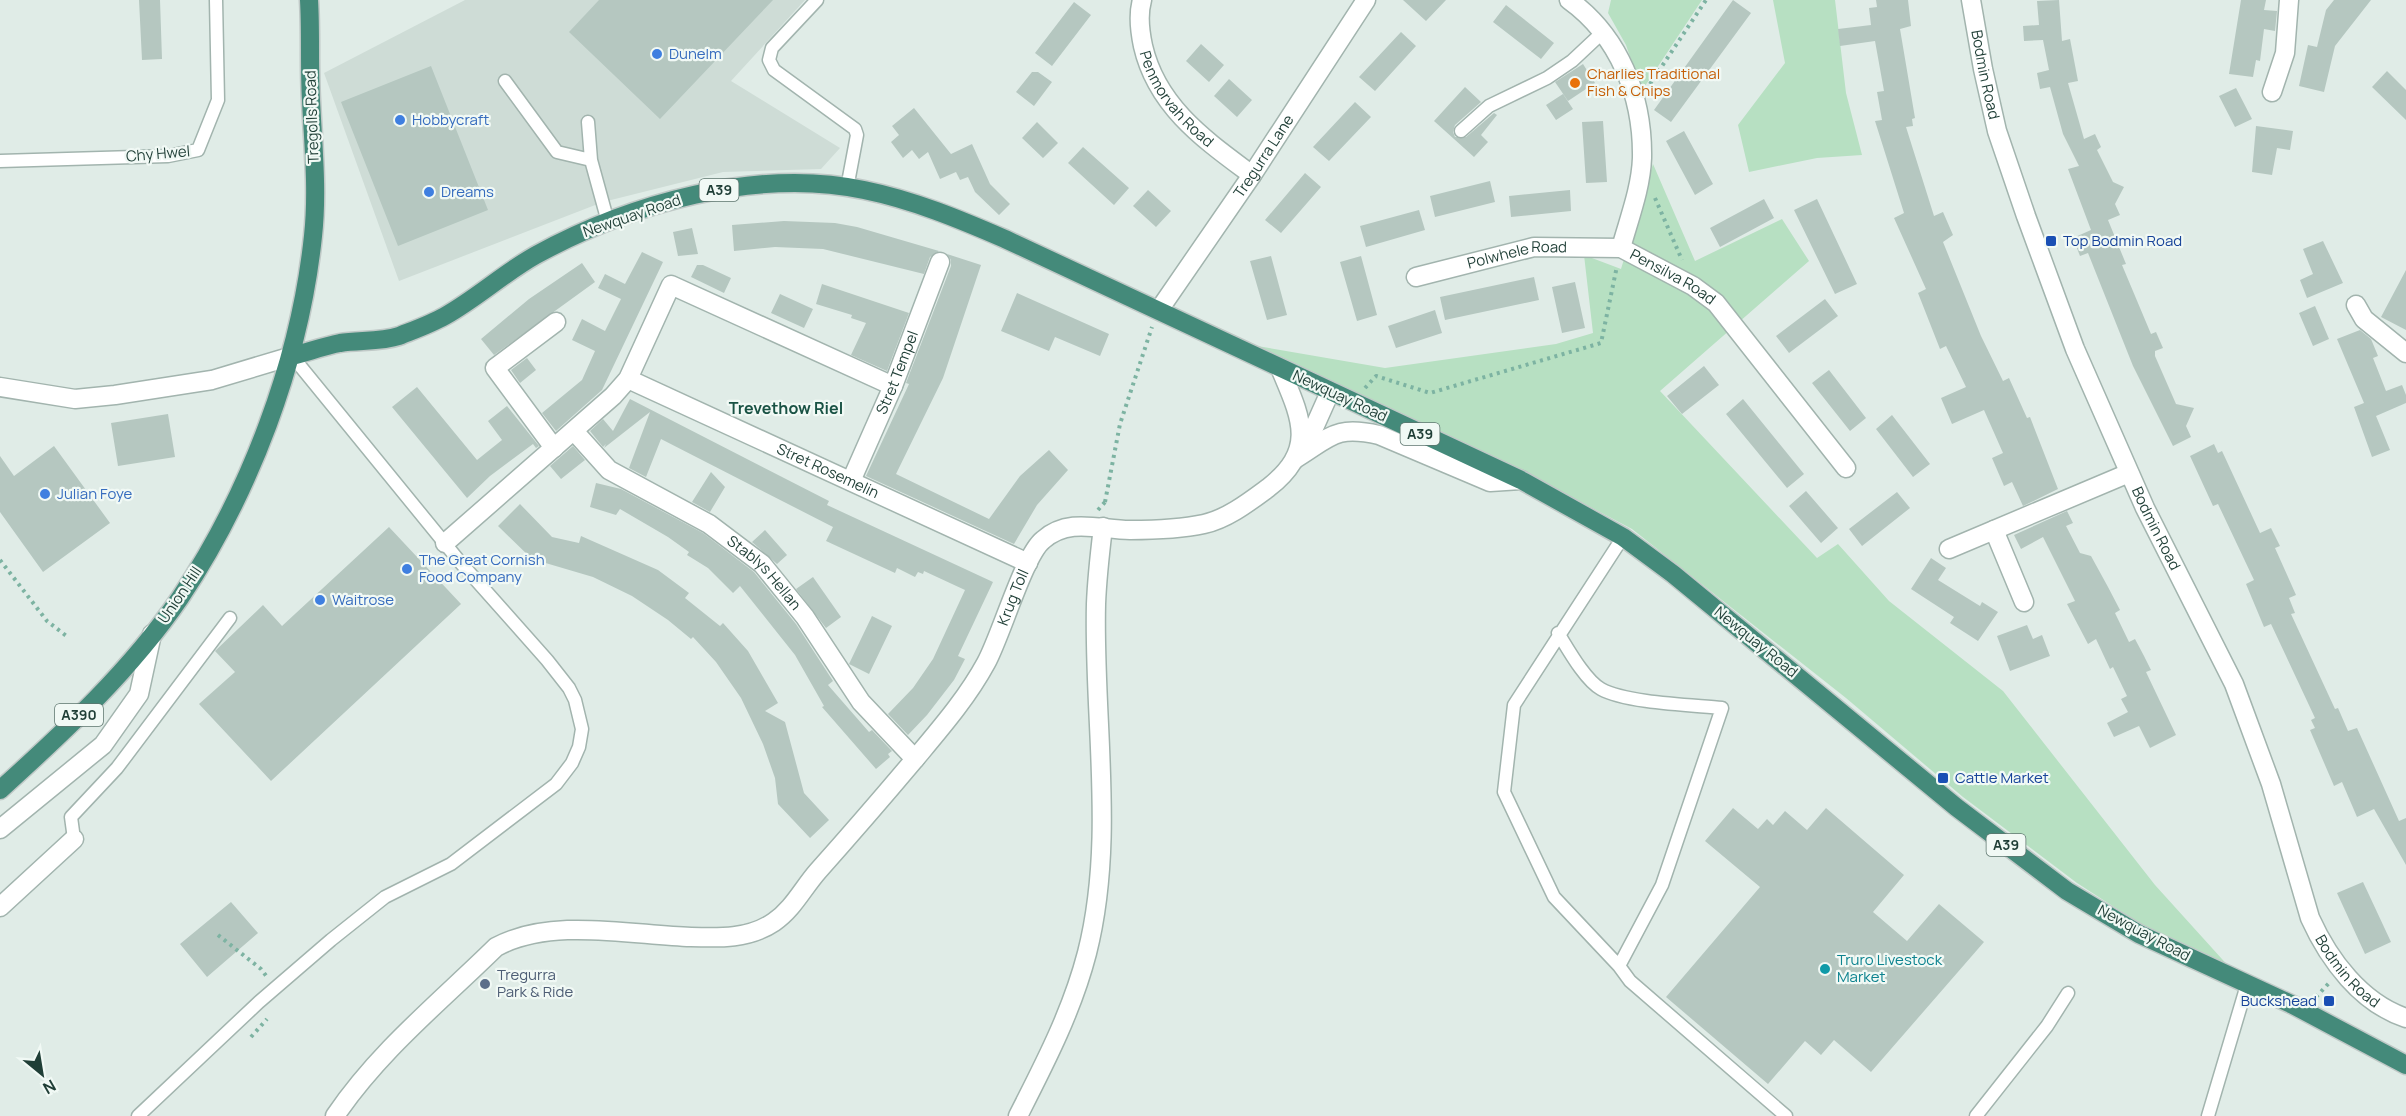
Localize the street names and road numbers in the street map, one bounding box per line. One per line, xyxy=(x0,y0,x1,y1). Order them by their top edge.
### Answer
street label: Bodmin Road xyxy=(1966,28,2005,121)
street label: Penmorvah Road xyxy=(1135,48,1218,152)
street label: Tregolls Road xyxy=(299,70,324,164)
street label: Tregurra Lane xyxy=(1228,110,1299,202)
street label: Chy Hwel xyxy=(125,140,191,167)
road number: A39 xyxy=(700,179,738,201)
street label: Newquay Road xyxy=(580,189,684,242)
street label: Polwhele Road xyxy=(1465,236,1567,274)
street label: Pensilva Road xyxy=(1627,244,1720,309)
street label: Stret Tempel xyxy=(871,327,923,418)
street label: Newquay Road xyxy=(1290,364,1391,427)
road number: A39 xyxy=(1400,423,1440,445)
street label: Stret Rosemelin xyxy=(774,438,883,503)
street label: Bodmin Road xyxy=(2127,483,2186,574)
street label: Stablys Hellan xyxy=(723,530,806,614)
street label: Union Hill xyxy=(153,562,206,627)
street label: Krug Toll xyxy=(992,565,1033,628)
street label: Newquay Road xyxy=(1710,601,1803,682)
road number: A390 xyxy=(55,704,103,726)
road number: A39 xyxy=(1986,834,2026,856)
street label: Newquay Road xyxy=(2094,899,2194,966)
street label: Bodmin Road xyxy=(2310,931,2384,1012)

